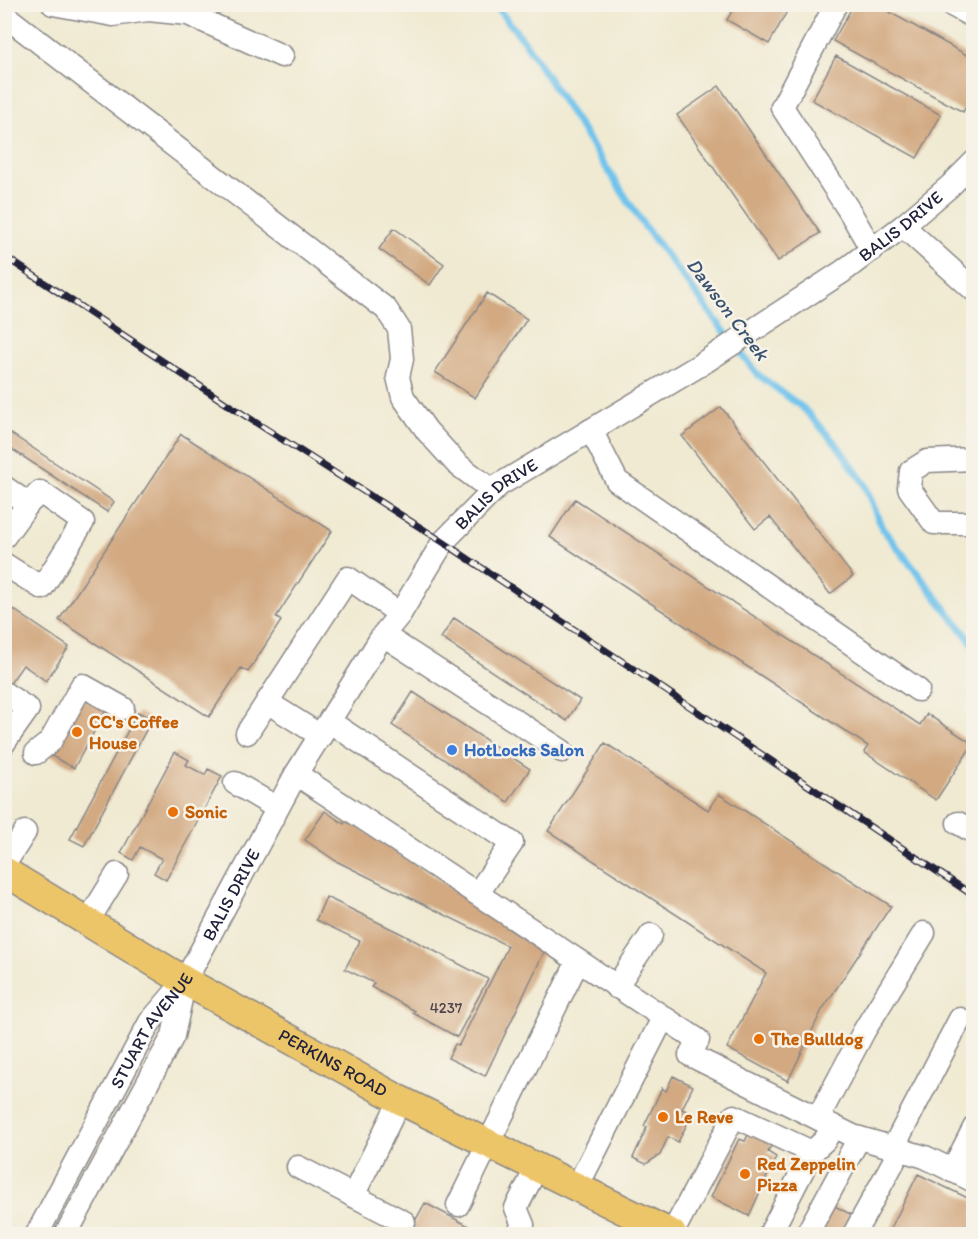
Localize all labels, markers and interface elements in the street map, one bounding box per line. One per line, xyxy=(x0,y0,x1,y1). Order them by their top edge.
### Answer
street label: BALIS DRIVE xyxy=(854,186,947,267)
water label: Dawson Creek xyxy=(682,253,775,366)
street label: BALIS DRIVE xyxy=(450,454,542,534)
place label: CC's Coffee House xyxy=(89,711,179,754)
marker: CC's Coffee House xyxy=(70,725,84,739)
place label: HotLocks Salon xyxy=(464,739,585,761)
marker: HotLocks Salon xyxy=(445,743,459,757)
place label: Sonic xyxy=(185,801,228,823)
marker: Sonic xyxy=(166,805,180,819)
street label: BALIS DRIVE xyxy=(198,845,265,945)
street label: STUART AVENUE xyxy=(106,969,198,1092)
house number: 4237 xyxy=(430,999,463,1017)
street label: PERKINS ROAD xyxy=(275,1024,392,1102)
place label: The Bulldog xyxy=(770,1028,864,1050)
marker: The Bulldog xyxy=(752,1032,766,1046)
place label: Le Reve xyxy=(675,1106,734,1128)
marker: Le Reve xyxy=(656,1110,670,1124)
place label: Red Zeppelin Pizza xyxy=(757,1153,856,1196)
marker: Red Zeppelin Pizza xyxy=(738,1167,752,1181)

